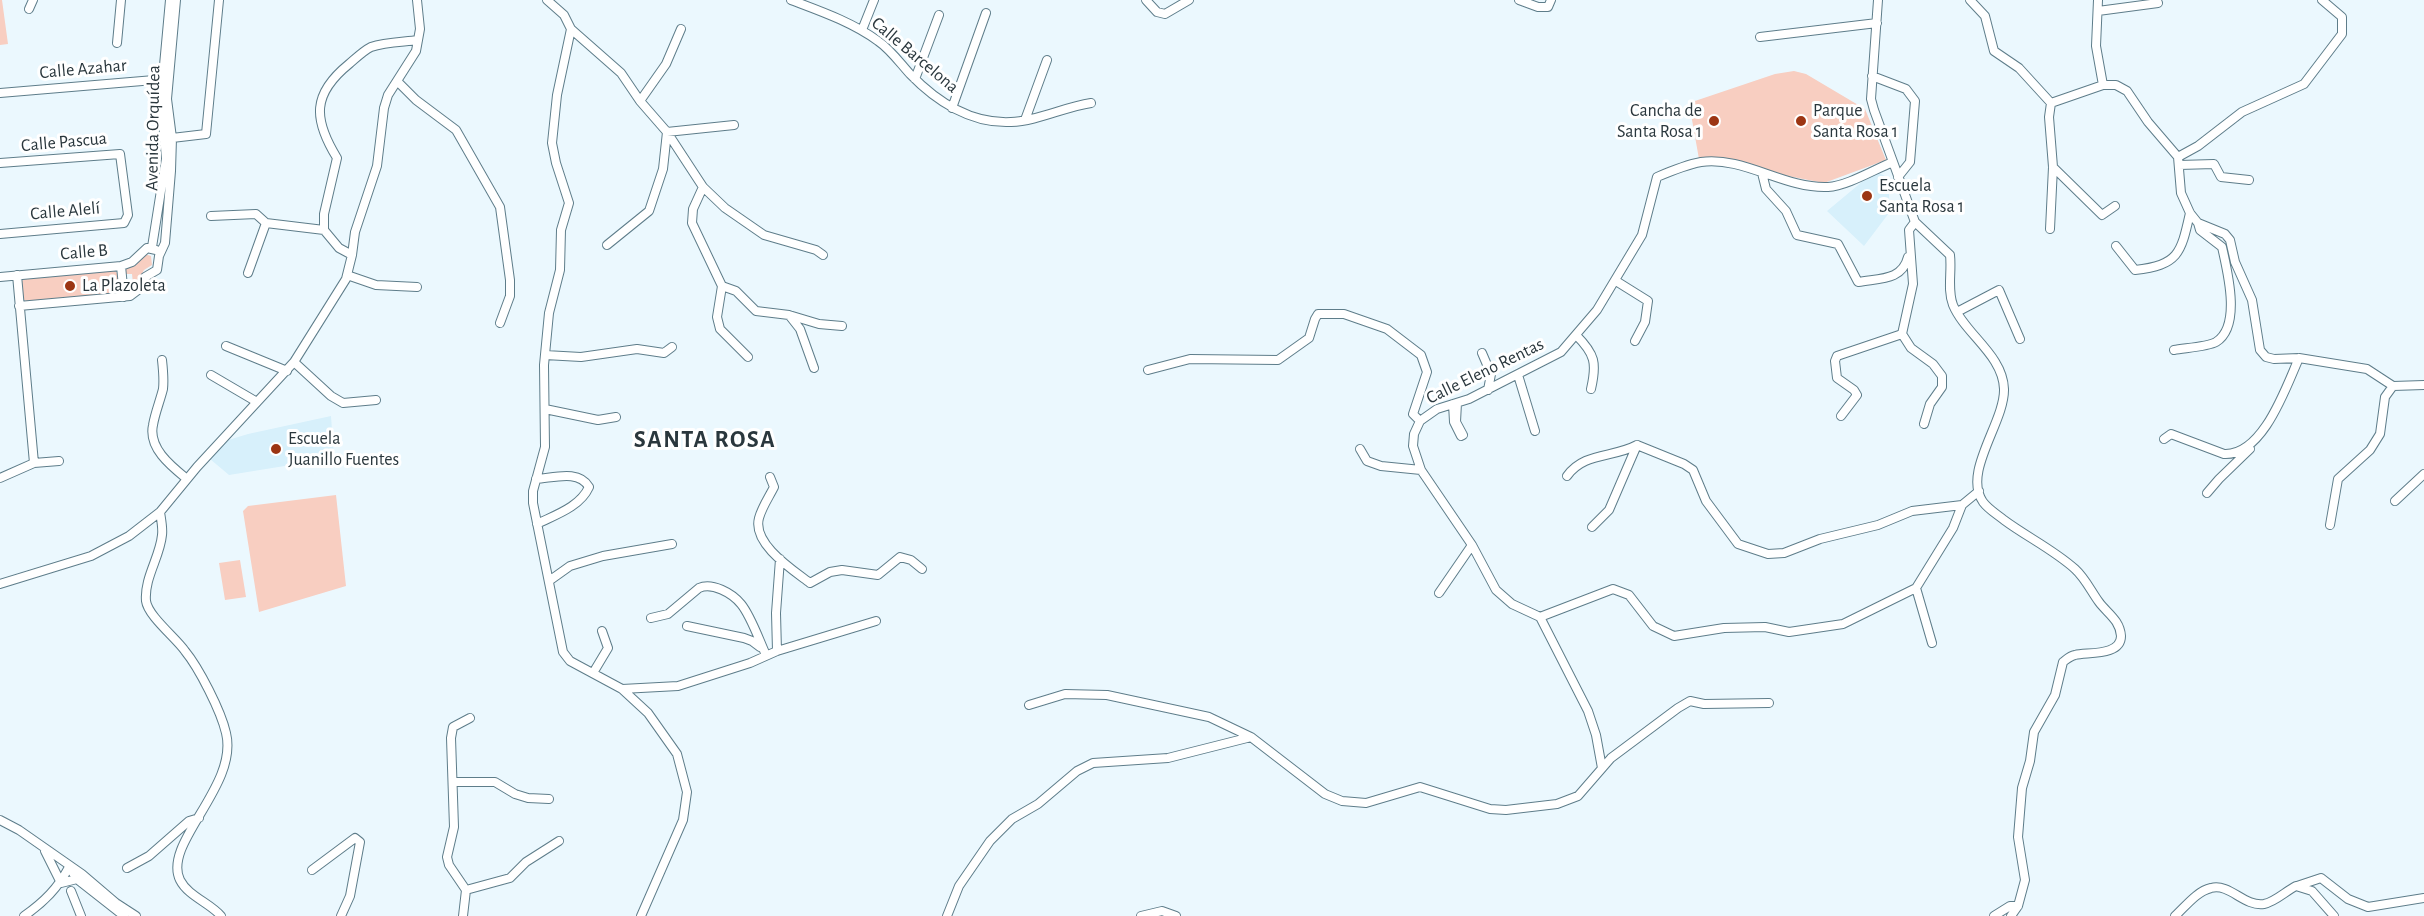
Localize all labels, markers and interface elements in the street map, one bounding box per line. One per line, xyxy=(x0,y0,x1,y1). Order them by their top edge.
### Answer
street label: Calle Barcelona xyxy=(867,12,963,98)
street label: Calle Azahar xyxy=(39,54,127,84)
street label: Avenida Orquídea xyxy=(141,65,165,191)
place label: Cancha de Santa Rosa 1 xyxy=(1617,100,1702,142)
place label: Parque Santa Rosa 1 xyxy=(1813,100,1898,142)
marker: Cancha de Santa Rosa 1 xyxy=(1707,114,1721,128)
marker: Parque Santa Rosa 1 xyxy=(1794,114,1808,128)
street label: Calle Pascua xyxy=(20,127,108,157)
place label: Escuela Santa Rosa 1 xyxy=(1879,175,1964,218)
marker: Escuela Santa Rosa 1 xyxy=(1860,189,1874,203)
street label: Calle Alelí xyxy=(29,197,101,225)
street label: Calle B xyxy=(59,239,109,265)
place label: La Plazoleta xyxy=(82,275,166,297)
marker: La Plazoleta xyxy=(63,279,77,293)
street label: Calle Eleno Rentas xyxy=(1423,333,1547,409)
district label: SANTA ROSA xyxy=(634,426,776,454)
place label: Escuela Juanillo Fuentes xyxy=(288,428,399,470)
marker: Escuela Juanillo Fuentes xyxy=(269,442,283,456)

